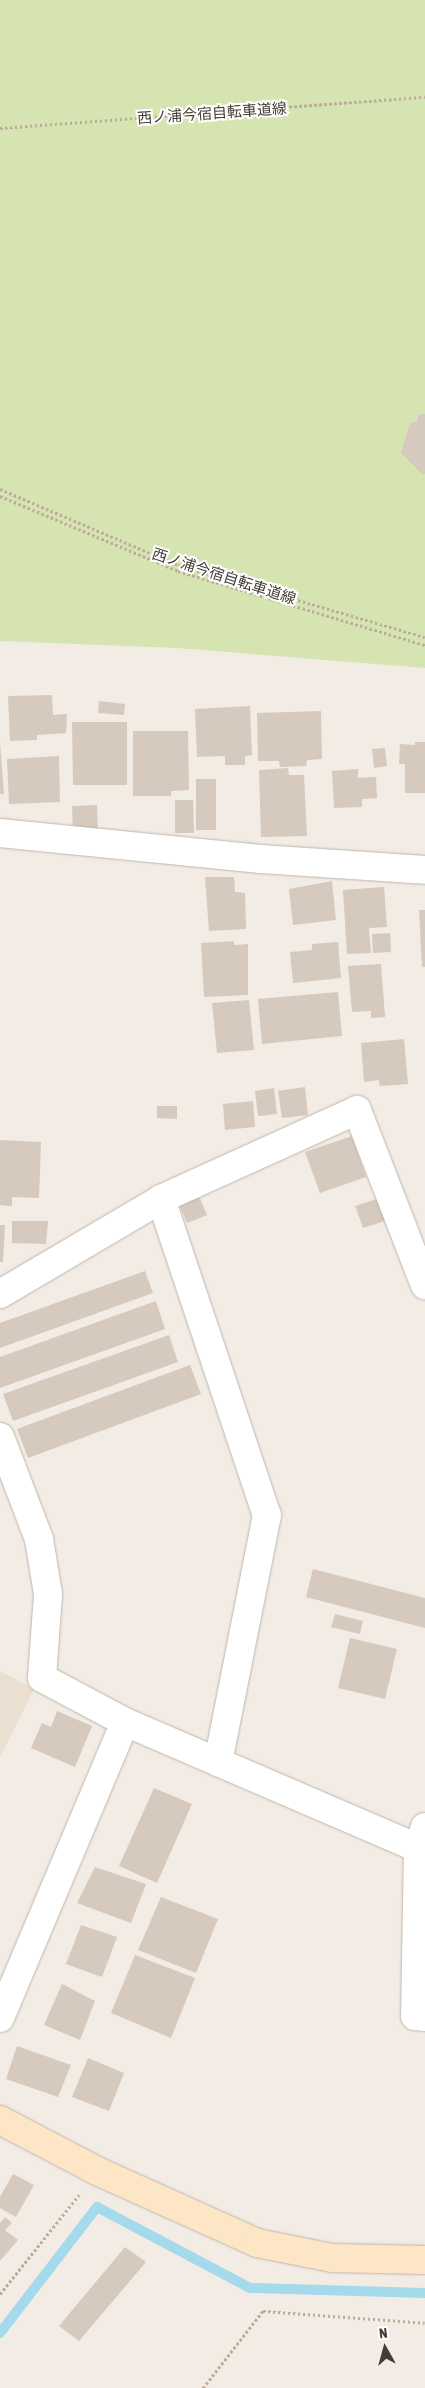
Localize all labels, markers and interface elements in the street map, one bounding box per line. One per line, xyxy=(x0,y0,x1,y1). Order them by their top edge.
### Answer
street label: 西ノ浦今宿自転車道線 xyxy=(137,99,287,127)
street label: 西ノ浦今宿自転車道線 xyxy=(150,544,298,608)
north arrow xyxy=(360,2323,410,2373)
text: N xyxy=(378,2325,388,2342)

